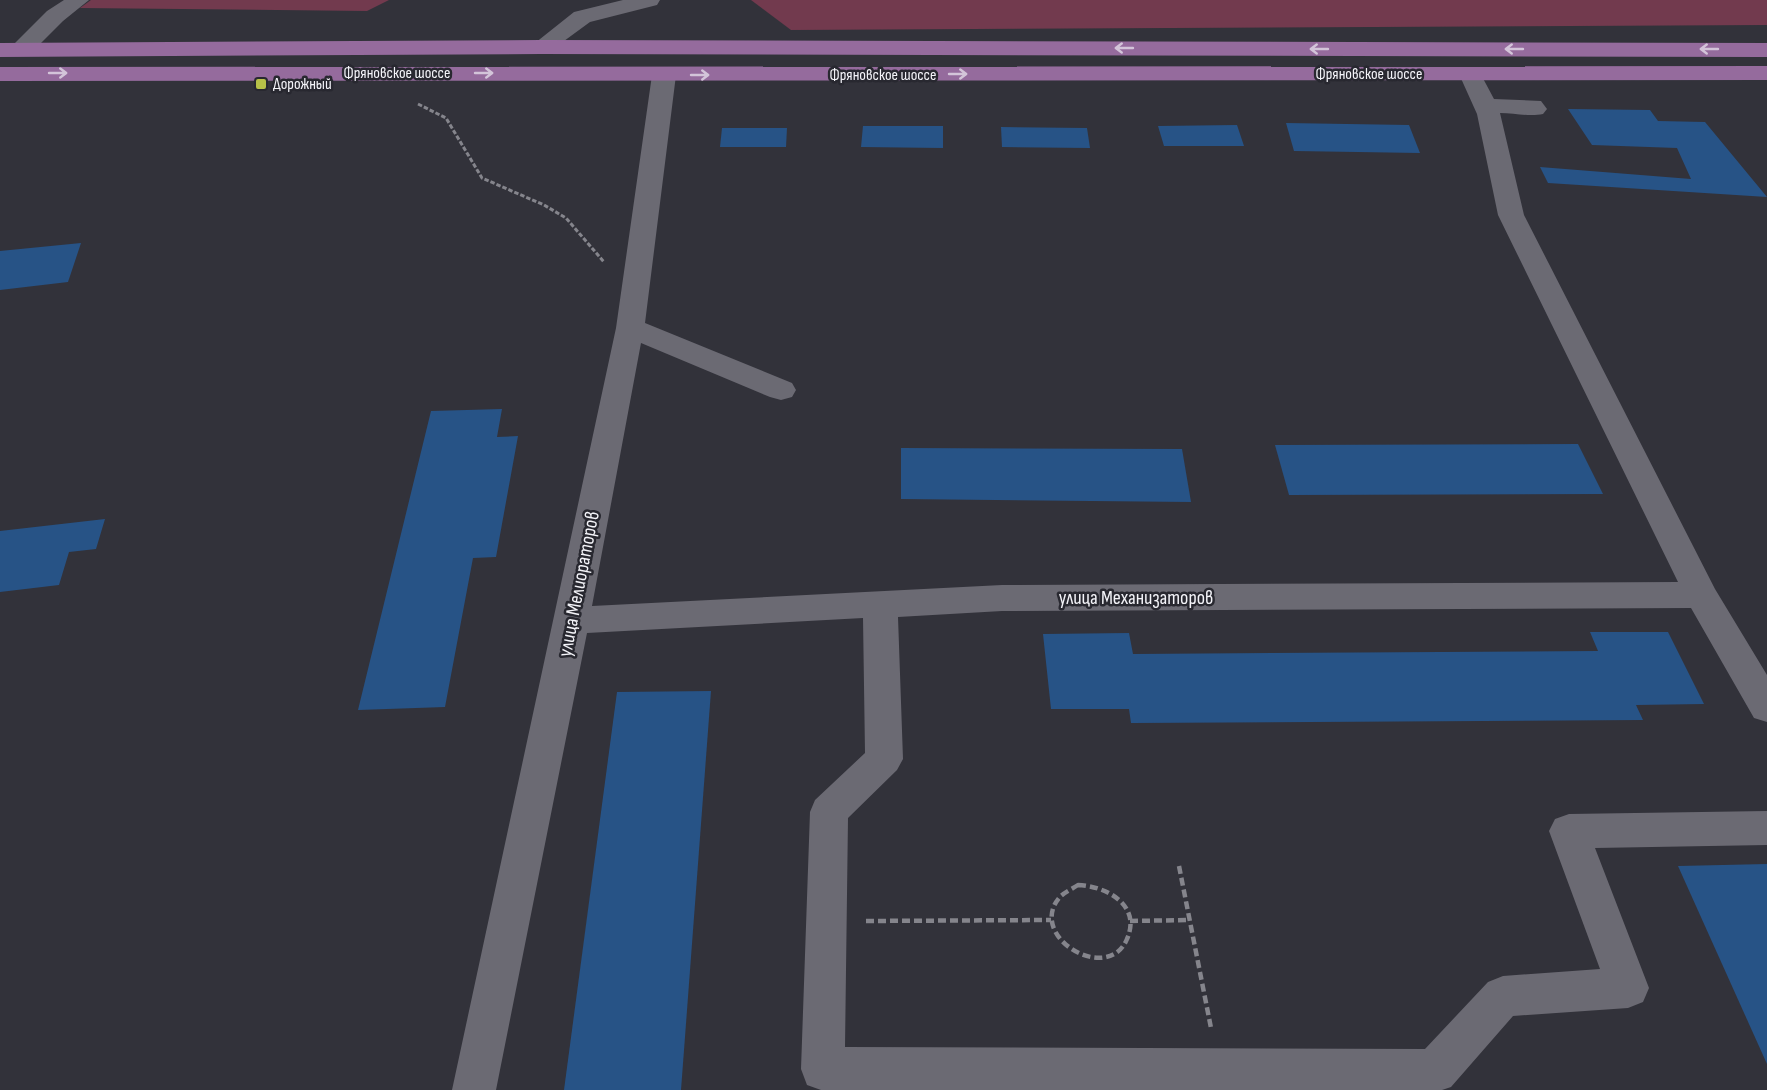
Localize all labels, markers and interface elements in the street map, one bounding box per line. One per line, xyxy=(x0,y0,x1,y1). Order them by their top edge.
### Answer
one-way arrow xyxy=(1114,42,1134,54)
one-way arrow xyxy=(1309,43,1329,55)
one-way arrow xyxy=(1504,43,1524,55)
one-way arrow xyxy=(1699,44,1719,55)
street label: Фряновское шоссе xyxy=(344,64,450,83)
street label: Фряновское шоссе xyxy=(1316,65,1422,84)
street label: Фряновское шоссе xyxy=(830,66,936,85)
one-way arrow xyxy=(48,67,68,79)
one-way arrow xyxy=(474,67,494,79)
one-way arrow xyxy=(948,68,968,80)
one-way arrow xyxy=(690,69,710,81)
place label: Дорожный xyxy=(273,75,332,94)
marker: Дорожный xyxy=(254,77,268,91)
street label: улица Мелиораторов xyxy=(553,509,605,659)
street label: улица Механизаторов xyxy=(1059,586,1213,610)

